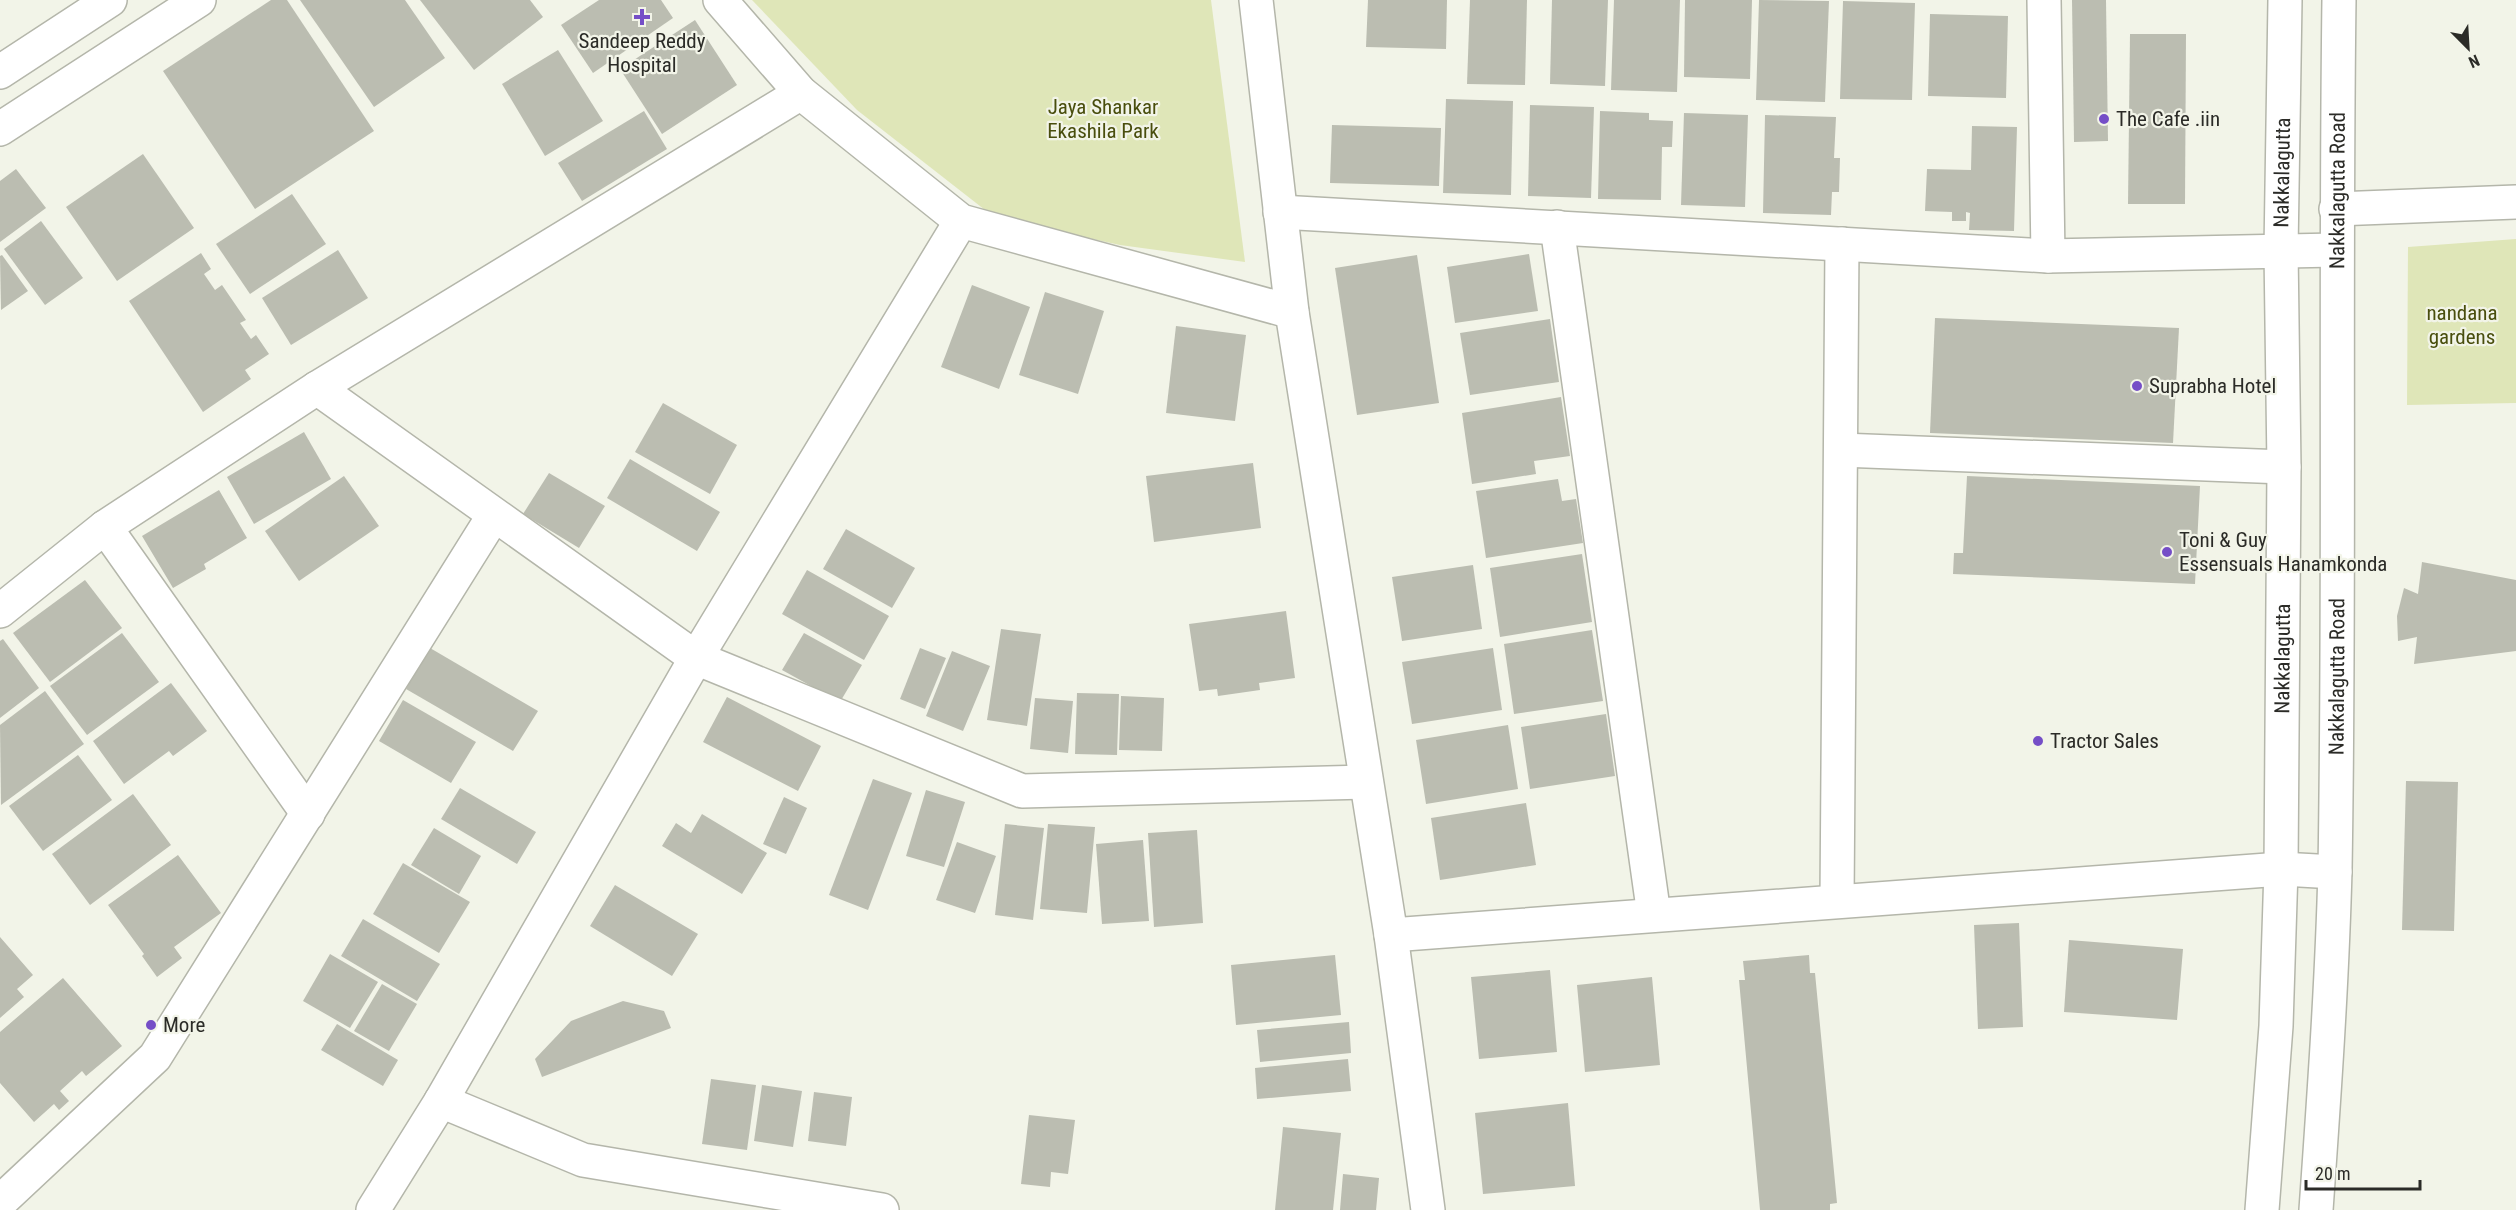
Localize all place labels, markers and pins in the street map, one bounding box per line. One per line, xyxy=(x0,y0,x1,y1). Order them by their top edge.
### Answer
marker: Sandeep Reddy Hospital xyxy=(633,8,651,26)
place label: Sandeep Reddy Hospital xyxy=(579,29,706,77)
place label: The Cafe .iin xyxy=(2116,107,2220,131)
marker: The Cafe .iin xyxy=(2097,112,2111,126)
place label: Suprabha Hotel xyxy=(2149,374,2276,398)
marker: Suprabha Hotel xyxy=(2130,379,2144,393)
place label: Toni & Guy Essensuals Hanamkonda xyxy=(2179,528,2387,576)
marker: Toni & Guy Essensuals Hanamkonda xyxy=(2160,545,2174,559)
place label: Tractor Sales xyxy=(2050,729,2159,753)
marker: Tractor Sales xyxy=(2031,734,2045,748)
place label: More xyxy=(163,1013,206,1037)
marker: More xyxy=(144,1018,158,1032)

